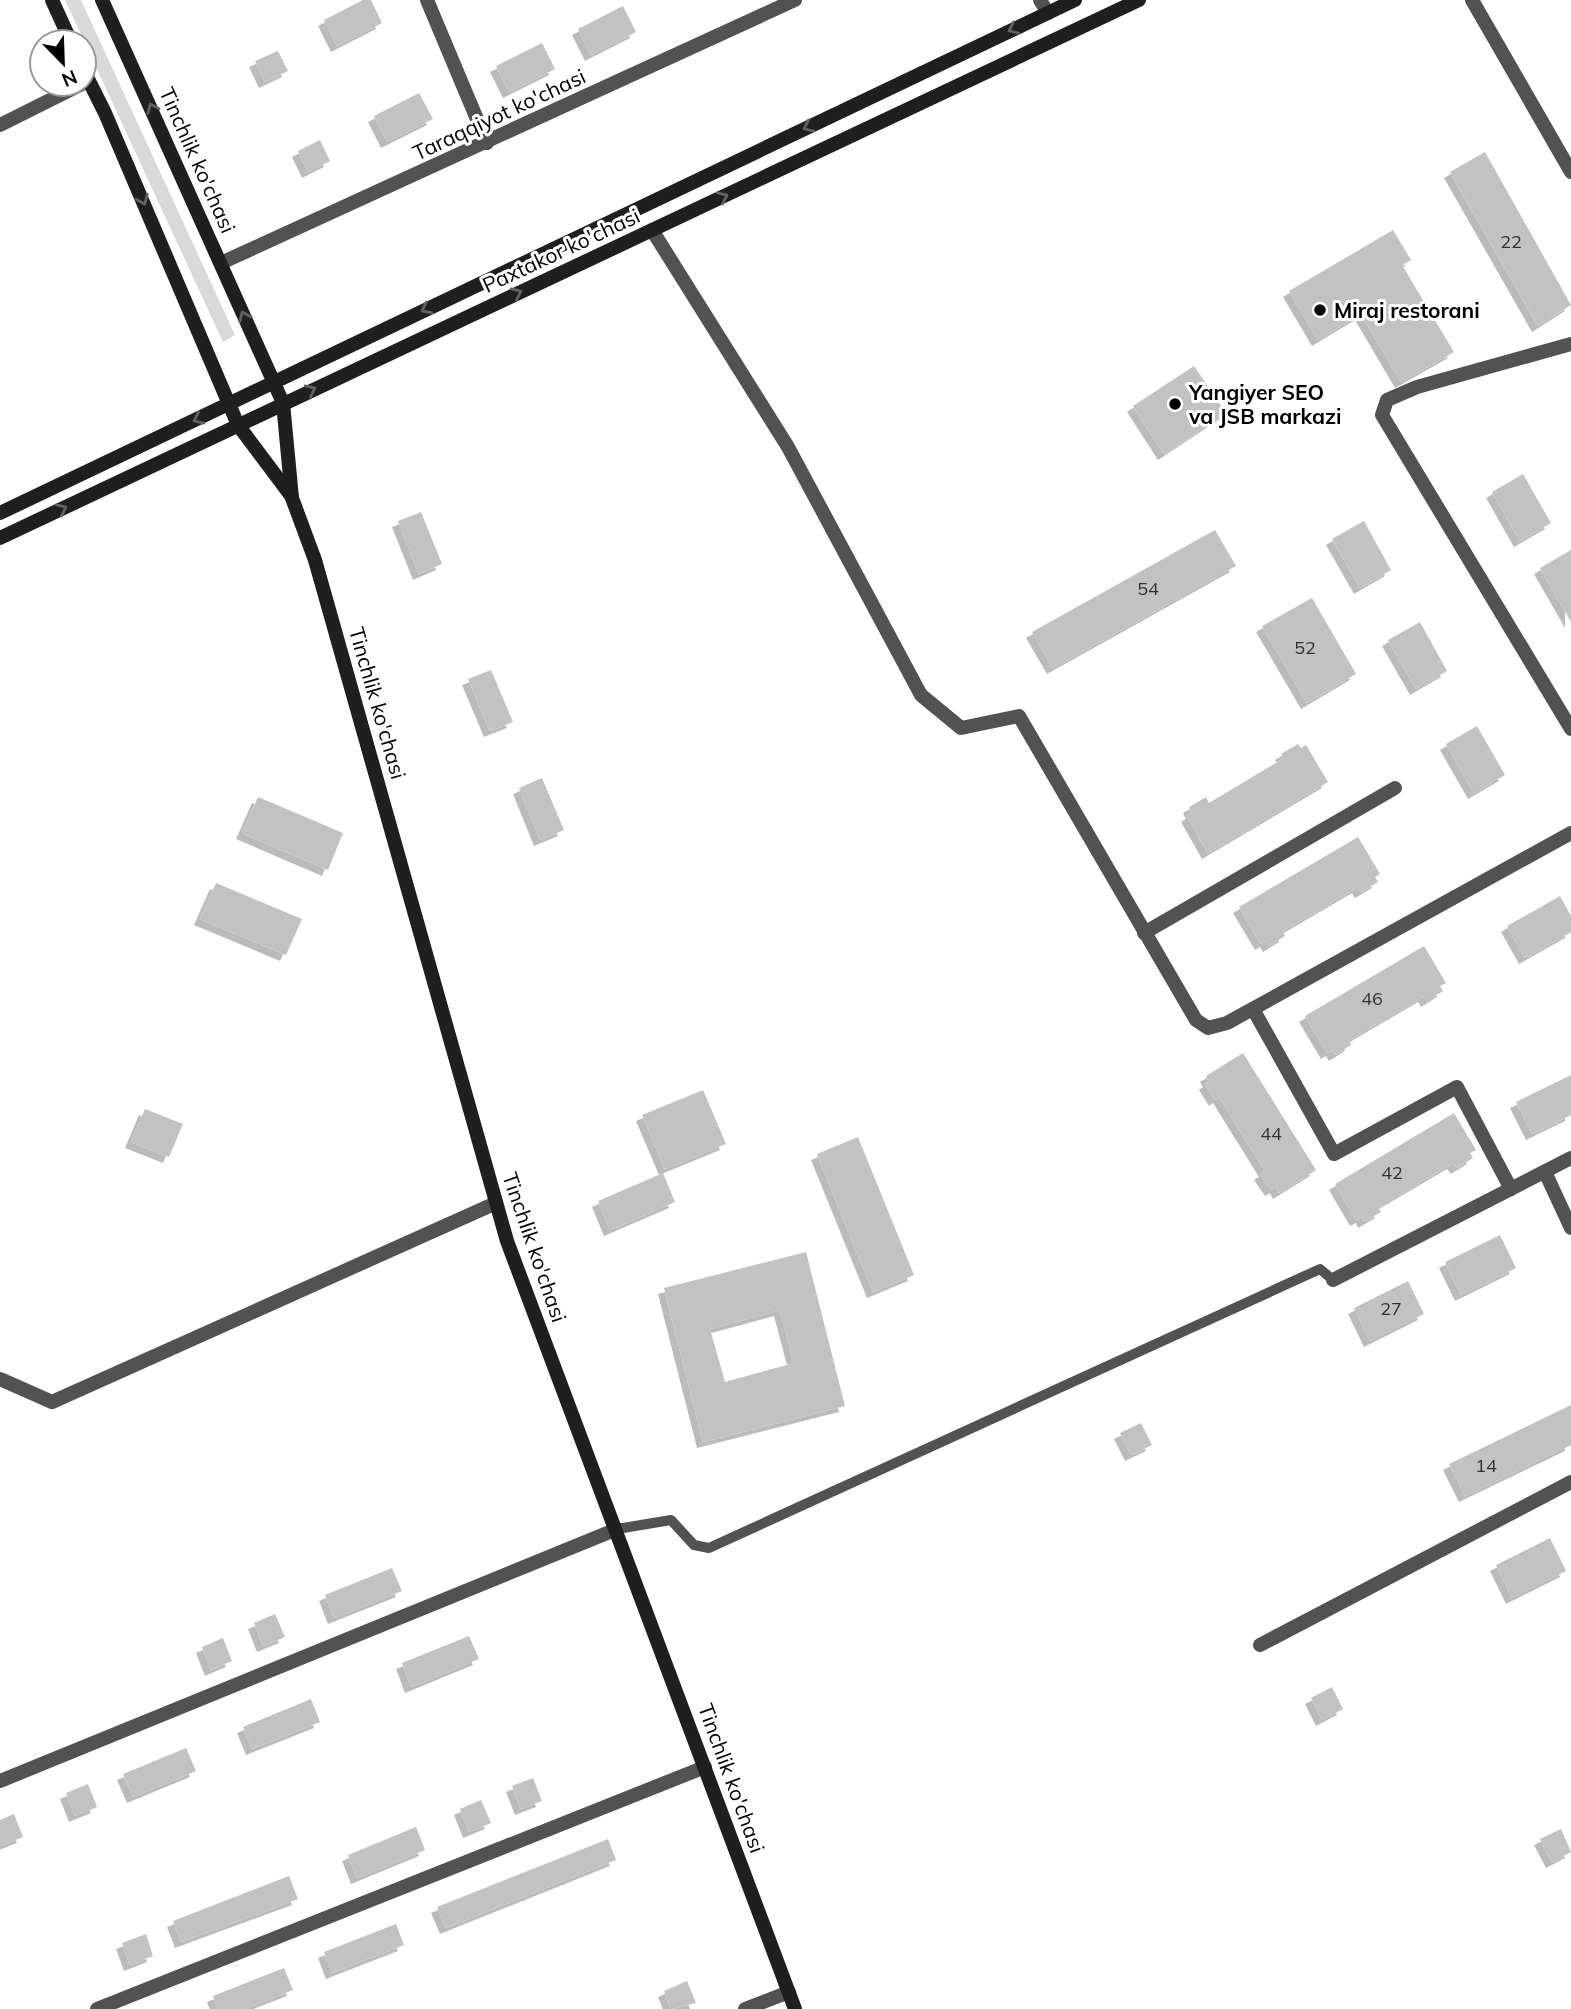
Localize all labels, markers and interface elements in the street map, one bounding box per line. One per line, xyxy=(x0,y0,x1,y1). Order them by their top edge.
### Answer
one-way arrow xyxy=(1008,21,1020,35)
north arrow xyxy=(28,28,98,98)
street label: Taraqqiyot ko'chasi xyxy=(408,63,590,165)
text: N xyxy=(58,65,81,92)
street label: Tinchlik ko'chasi xyxy=(154,83,242,237)
one-way arrow xyxy=(146,103,160,115)
one-way arrow xyxy=(803,118,815,132)
one-way arrow xyxy=(716,191,728,205)
one-way arrow xyxy=(134,194,148,206)
street label: Paxtakor ko'chasi xyxy=(478,202,644,298)
house number: 22 xyxy=(1500,230,1522,253)
one-way arrow xyxy=(510,288,522,302)
place label: Miraj restorani xyxy=(1334,297,1480,323)
one-way arrow xyxy=(421,301,433,315)
marker: Miraj restorani xyxy=(1312,302,1328,318)
one-way arrow xyxy=(238,311,252,323)
place label: Yangiyer SEO va JSB markazi xyxy=(1188,379,1342,429)
one-way arrow xyxy=(304,384,316,398)
marker: Yangiyer SEO va JSB markazi xyxy=(1167,396,1183,412)
one-way arrow xyxy=(193,410,206,424)
one-way arrow xyxy=(55,503,67,517)
house number: 54 xyxy=(1137,577,1159,600)
street label: Tinchlik ko'chasi xyxy=(344,624,412,782)
house number: 52 xyxy=(1294,636,1316,659)
house number: 46 xyxy=(1361,987,1383,1010)
house number: 44 xyxy=(1260,1122,1282,1145)
house number: 42 xyxy=(1381,1161,1403,1184)
street label: Tinchlik ko'chasi xyxy=(497,1169,573,1325)
house number: 27 xyxy=(1380,1297,1402,1320)
house number: 14 xyxy=(1475,1454,1497,1477)
street label: Tinchlik ko'chasi xyxy=(693,1700,771,1856)

